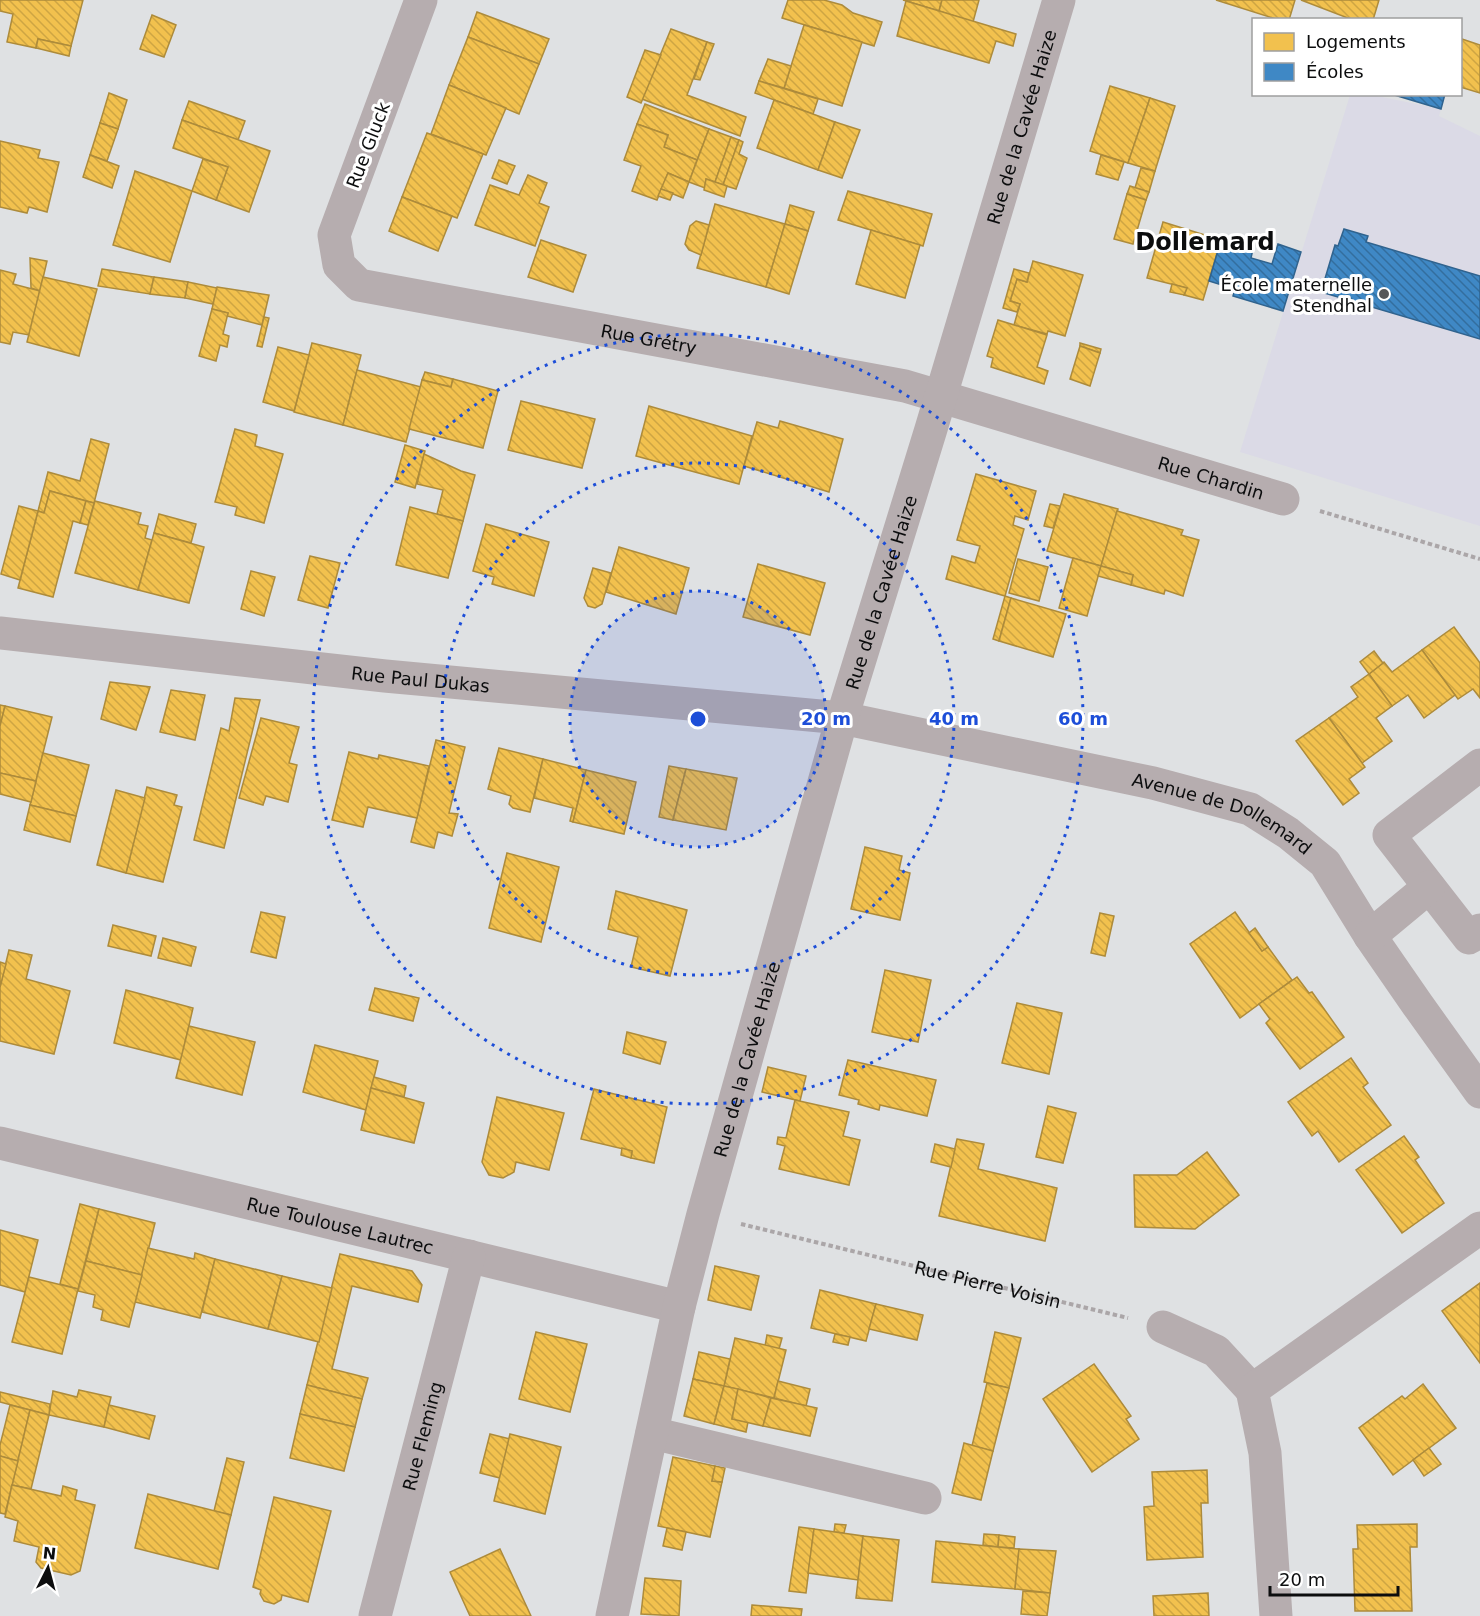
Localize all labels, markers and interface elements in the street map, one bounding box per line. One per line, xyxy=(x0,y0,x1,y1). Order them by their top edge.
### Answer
legend xyxy=(1252,18,1462,96)
street label: Rue de la Cavée Haize xyxy=(982,27,1060,227)
text: Logements xyxy=(1306,31,1406,52)
text: Écoles xyxy=(1306,61,1364,82)
street label: Rue Gluck xyxy=(342,98,394,191)
district label: Dollemard xyxy=(1135,228,1275,256)
place label: École maternelle Stendhal xyxy=(1221,274,1372,316)
marker: École maternelle Stendhal xyxy=(1377,287,1391,301)
street label: Rue Grétry xyxy=(599,319,699,358)
street label: Rue Chardin xyxy=(1155,452,1267,503)
street label: Rue de la Cavée Haize xyxy=(841,492,921,692)
street label: Rue Paul Dukas xyxy=(350,662,491,696)
text: 20 m xyxy=(801,708,851,729)
text: 40 m xyxy=(929,708,979,729)
text: 60 m xyxy=(1058,708,1108,729)
centre of rings xyxy=(688,709,708,729)
street label: Avenue de Dollemard xyxy=(1130,768,1316,859)
street label: Rue de la Cavée Haize xyxy=(709,959,784,1159)
street label: Rue Toulouse Lautrec xyxy=(245,1192,436,1258)
street label: Rue Pierre Voisin xyxy=(912,1256,1063,1312)
street label: Rue Fleming xyxy=(398,1379,446,1493)
north arrow xyxy=(18,1538,78,1598)
text: N xyxy=(42,1543,57,1564)
scale bar xyxy=(1270,1559,1398,1597)
text: 20 m xyxy=(1279,1569,1325,1590)

